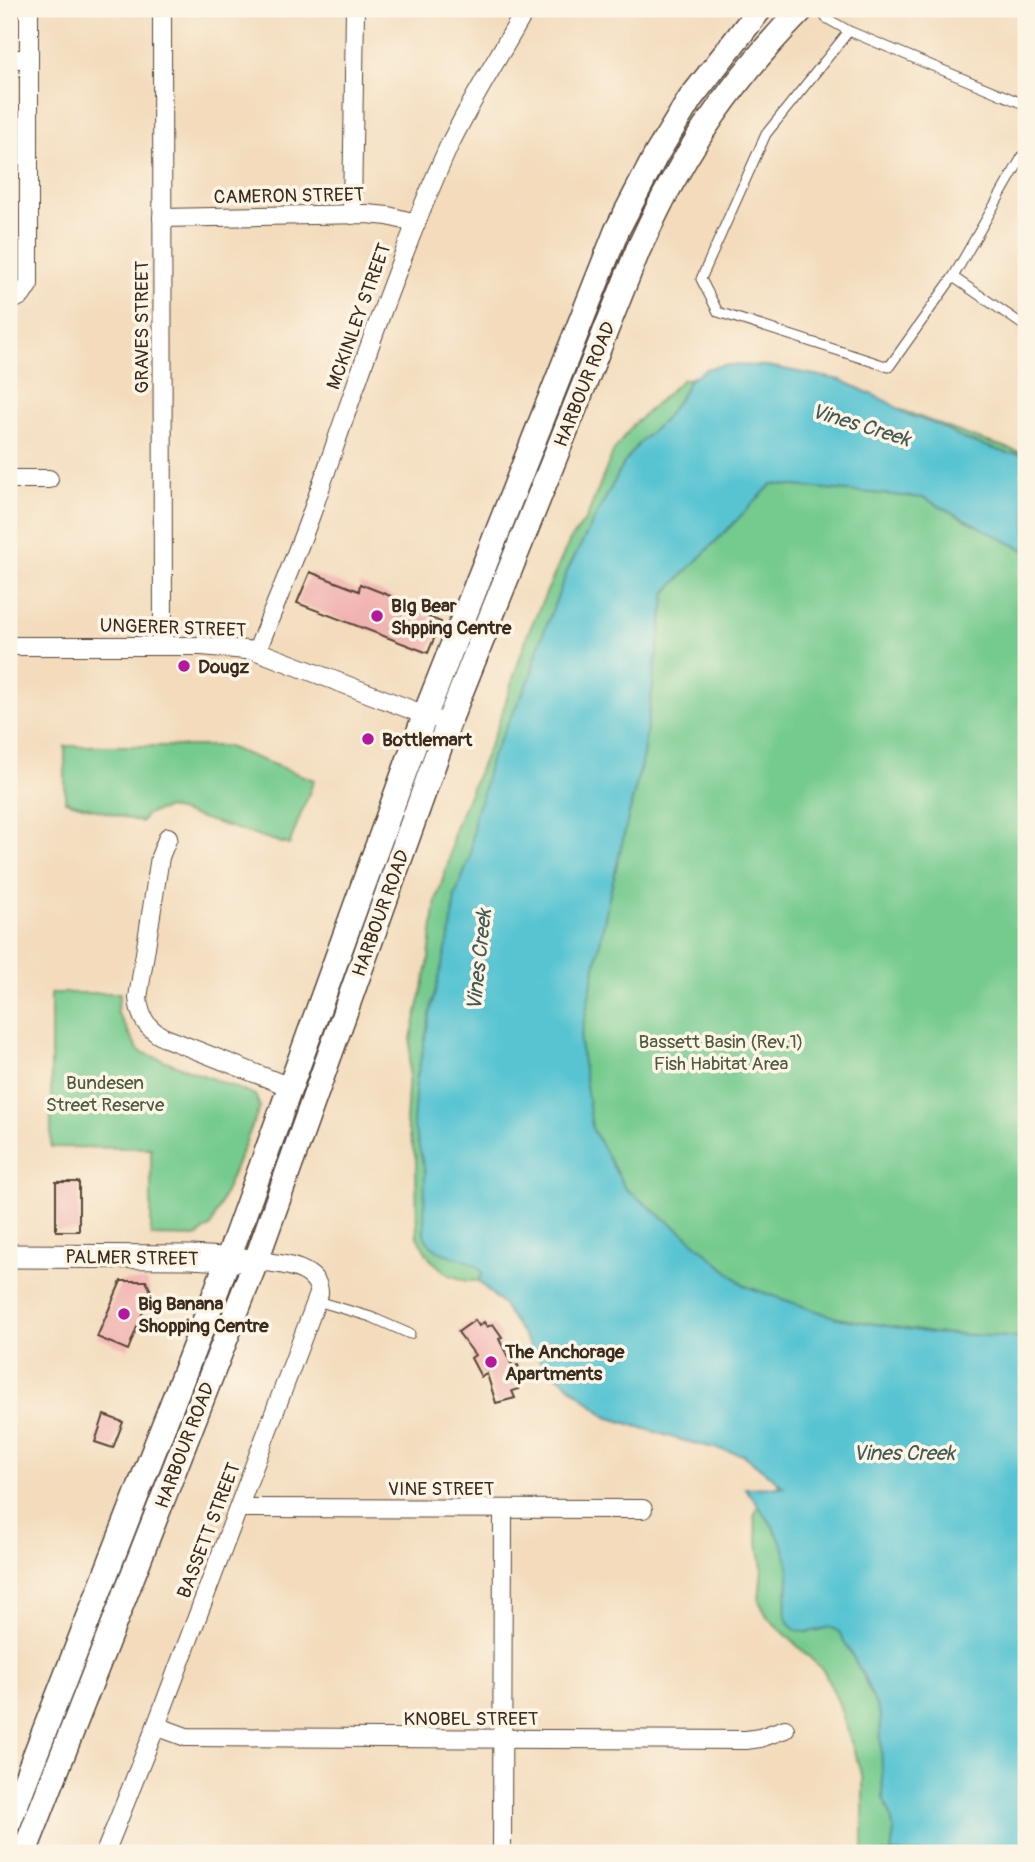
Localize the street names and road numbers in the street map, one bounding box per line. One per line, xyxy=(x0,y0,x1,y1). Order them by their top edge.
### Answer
street label: CAMERON STREET xyxy=(214,183,365,209)
street label: MCKINLEY STREET xyxy=(321,240,397,393)
street label: GRAVES STREET xyxy=(130,261,154,393)
street label: HARBOUR ROAD xyxy=(549,318,621,451)
street label: UNGERER STREET xyxy=(99,613,247,643)
street label: HARBOUR ROAD xyxy=(347,847,415,980)
street label: PALMER STREET xyxy=(65,1245,199,1271)
street label: HARBOUR ROAD xyxy=(150,1379,220,1512)
street label: BASSETT STREET xyxy=(172,1459,246,1602)
street label: VINE STREET xyxy=(388,1477,494,1501)
street label: KNOBEL STREET xyxy=(404,1707,538,1731)

